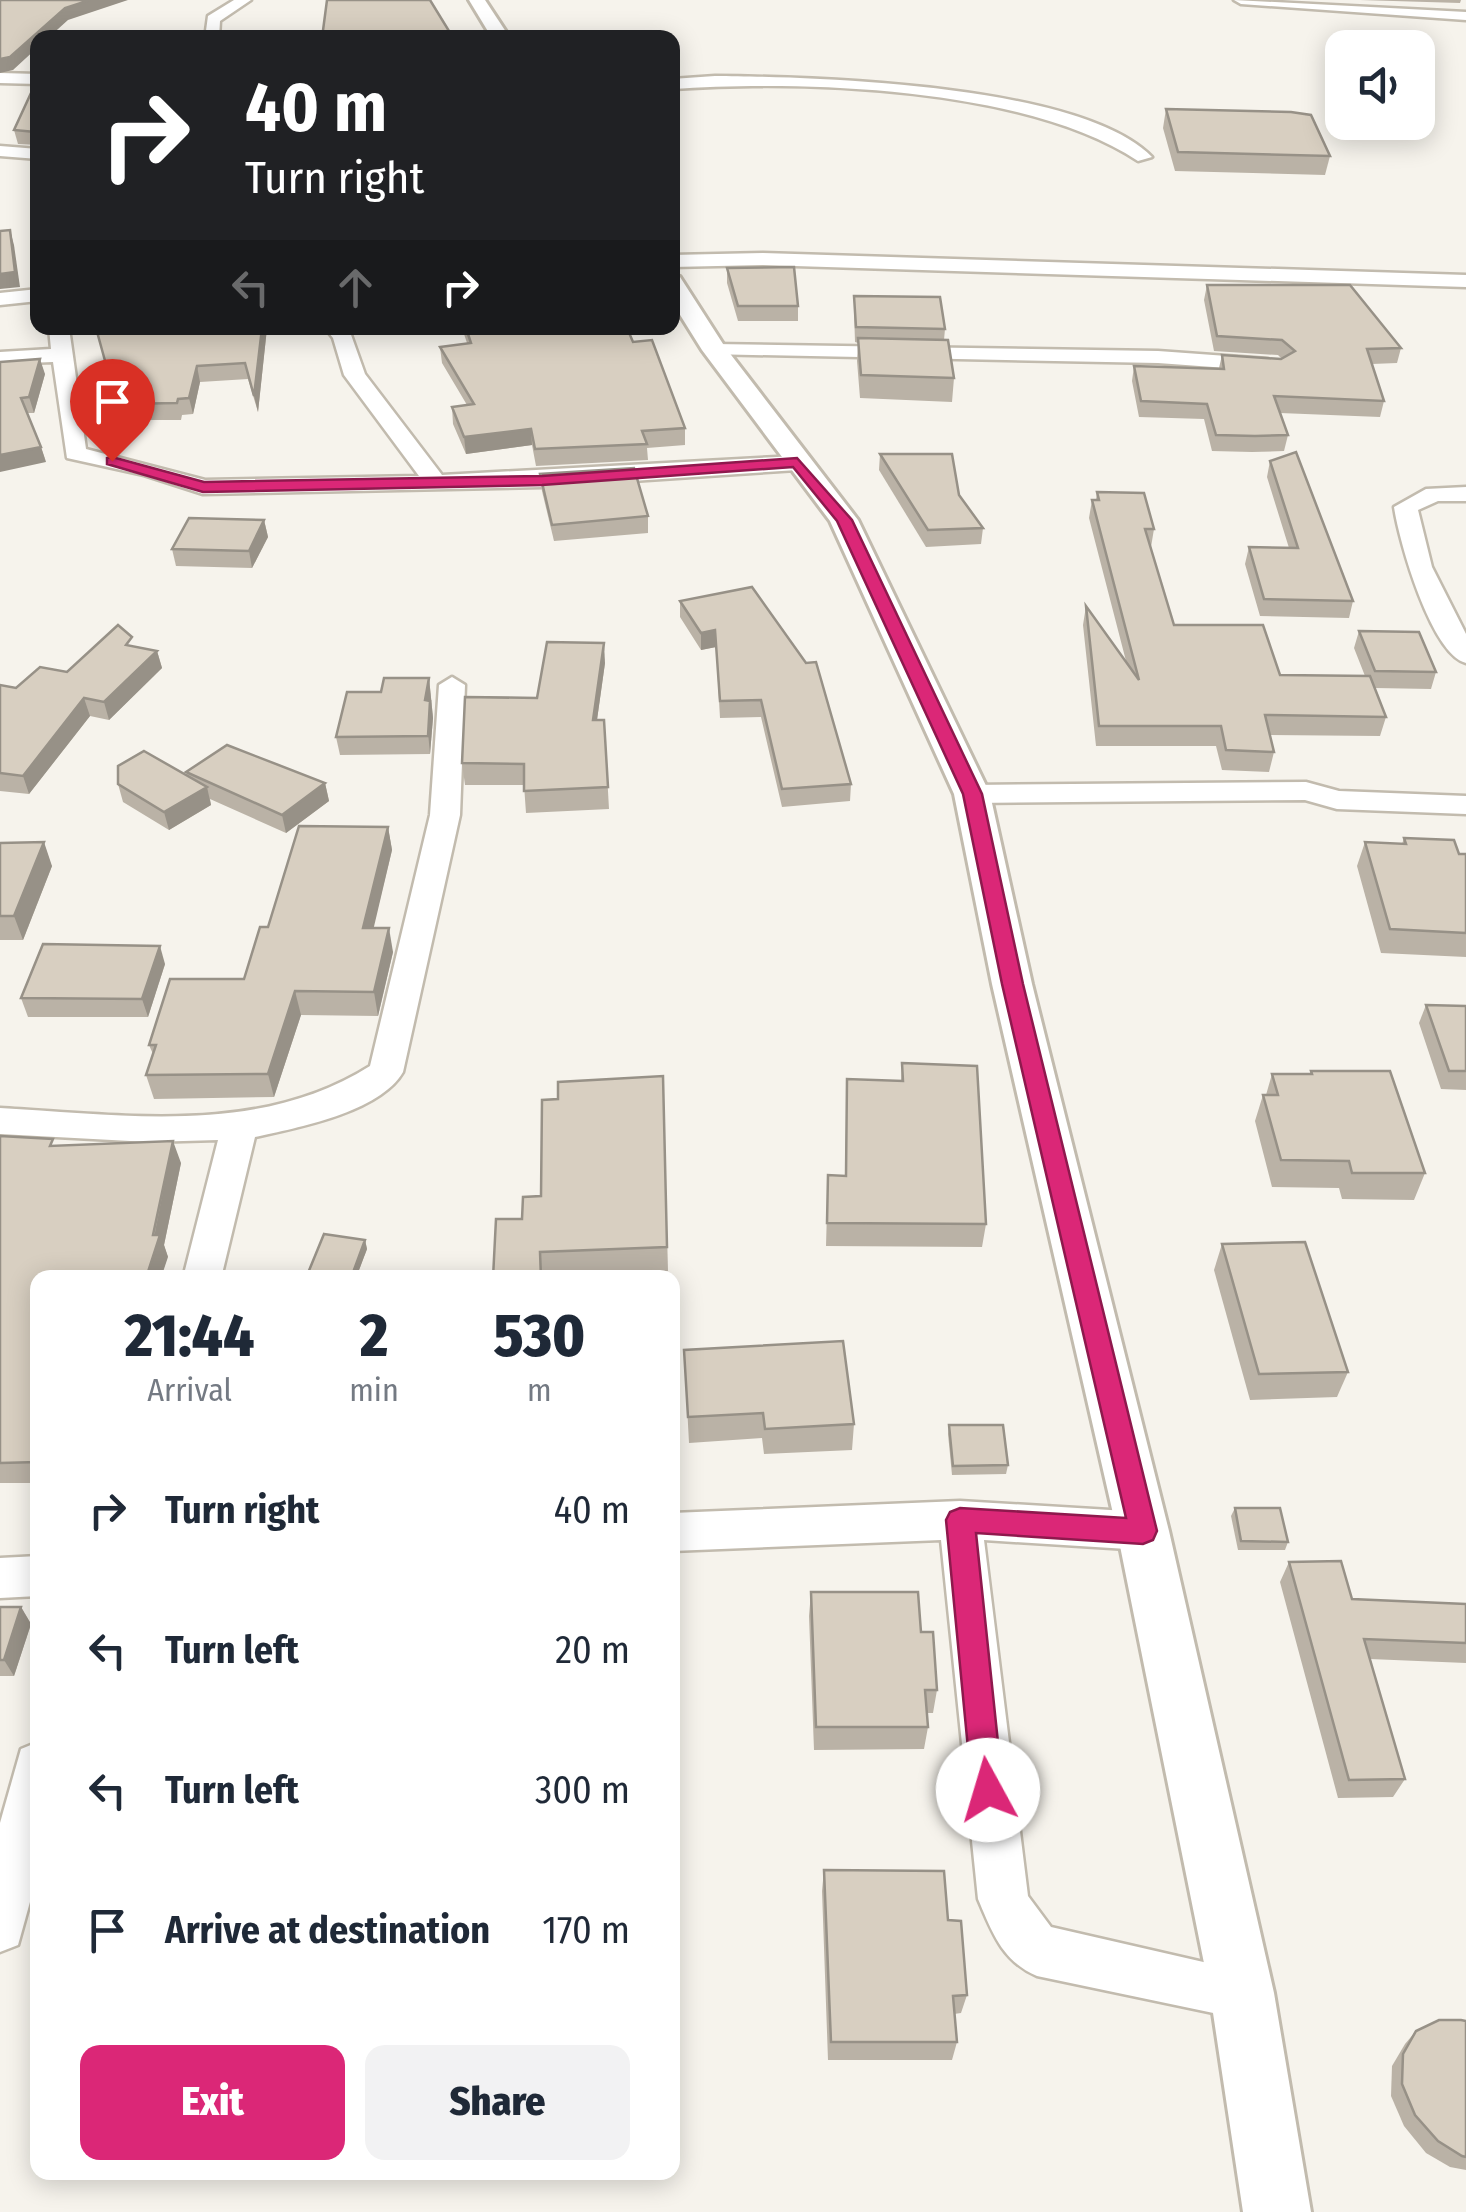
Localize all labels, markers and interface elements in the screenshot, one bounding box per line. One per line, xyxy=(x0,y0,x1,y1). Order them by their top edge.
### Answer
map controls xyxy=(1325,30,1435,140)
button: sound xyxy=(1325,30,1435,140)
text: 40 m xyxy=(245,66,387,150)
icon: right xyxy=(80,70,210,200)
text: Turn right xyxy=(245,151,424,205)
icon: left xyxy=(223,260,278,315)
icon: ahead xyxy=(328,260,383,315)
icon: right xyxy=(433,260,488,315)
pin xyxy=(70,359,155,462)
icon: arrive xyxy=(85,374,140,429)
text: 21:44 xyxy=(125,1300,254,1372)
text: 2 xyxy=(360,1300,388,1372)
text: 530 xyxy=(494,1300,585,1372)
text: Arrival xyxy=(147,1371,232,1409)
text: min xyxy=(349,1371,399,1409)
text: m xyxy=(527,1371,552,1409)
icon: right xyxy=(80,1483,135,1538)
text: Turn right xyxy=(165,1487,319,1533)
text: 40 m xyxy=(554,1487,630,1533)
icon: left xyxy=(80,1623,135,1678)
text: Turn left xyxy=(165,1627,299,1673)
text: 20 m xyxy=(555,1627,630,1673)
position arrow xyxy=(936,1738,1040,1842)
icon: left xyxy=(80,1763,135,1818)
text: Turn left xyxy=(165,1767,299,1813)
text: 300 m xyxy=(535,1767,630,1813)
icon: arrive xyxy=(80,1903,135,1958)
text: Arrive at destination xyxy=(165,1907,490,1953)
text: 170 m xyxy=(542,1907,630,1953)
button: Exit xyxy=(80,2045,345,2160)
button: Share xyxy=(365,2045,630,2160)

